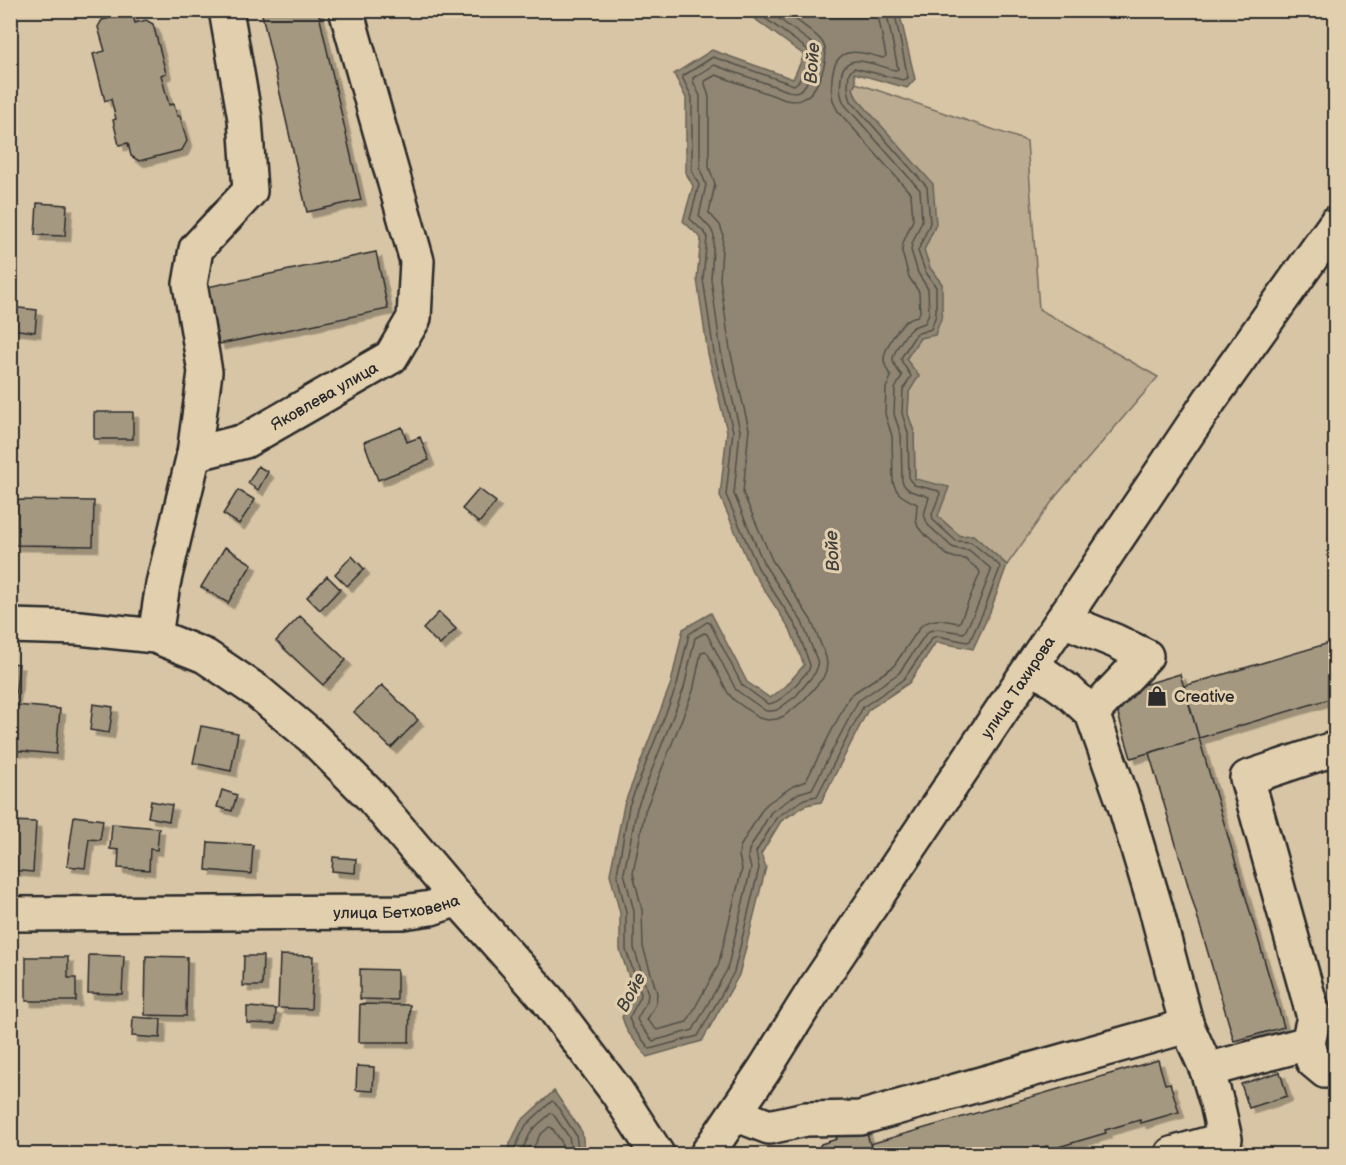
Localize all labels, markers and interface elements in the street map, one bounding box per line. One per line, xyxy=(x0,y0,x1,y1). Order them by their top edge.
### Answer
water label: Войе xyxy=(801,42,824,84)
street label: Яковлева улица xyxy=(268,358,382,435)
water label: Войе xyxy=(821,530,844,572)
street label: улица Тахирова xyxy=(978,633,1060,742)
shop icon: Creative xyxy=(1145,684,1169,708)
place label: Creative xyxy=(1174,688,1235,707)
street label: улица Бетховена xyxy=(333,891,463,923)
water label: Войе xyxy=(612,969,651,1015)

